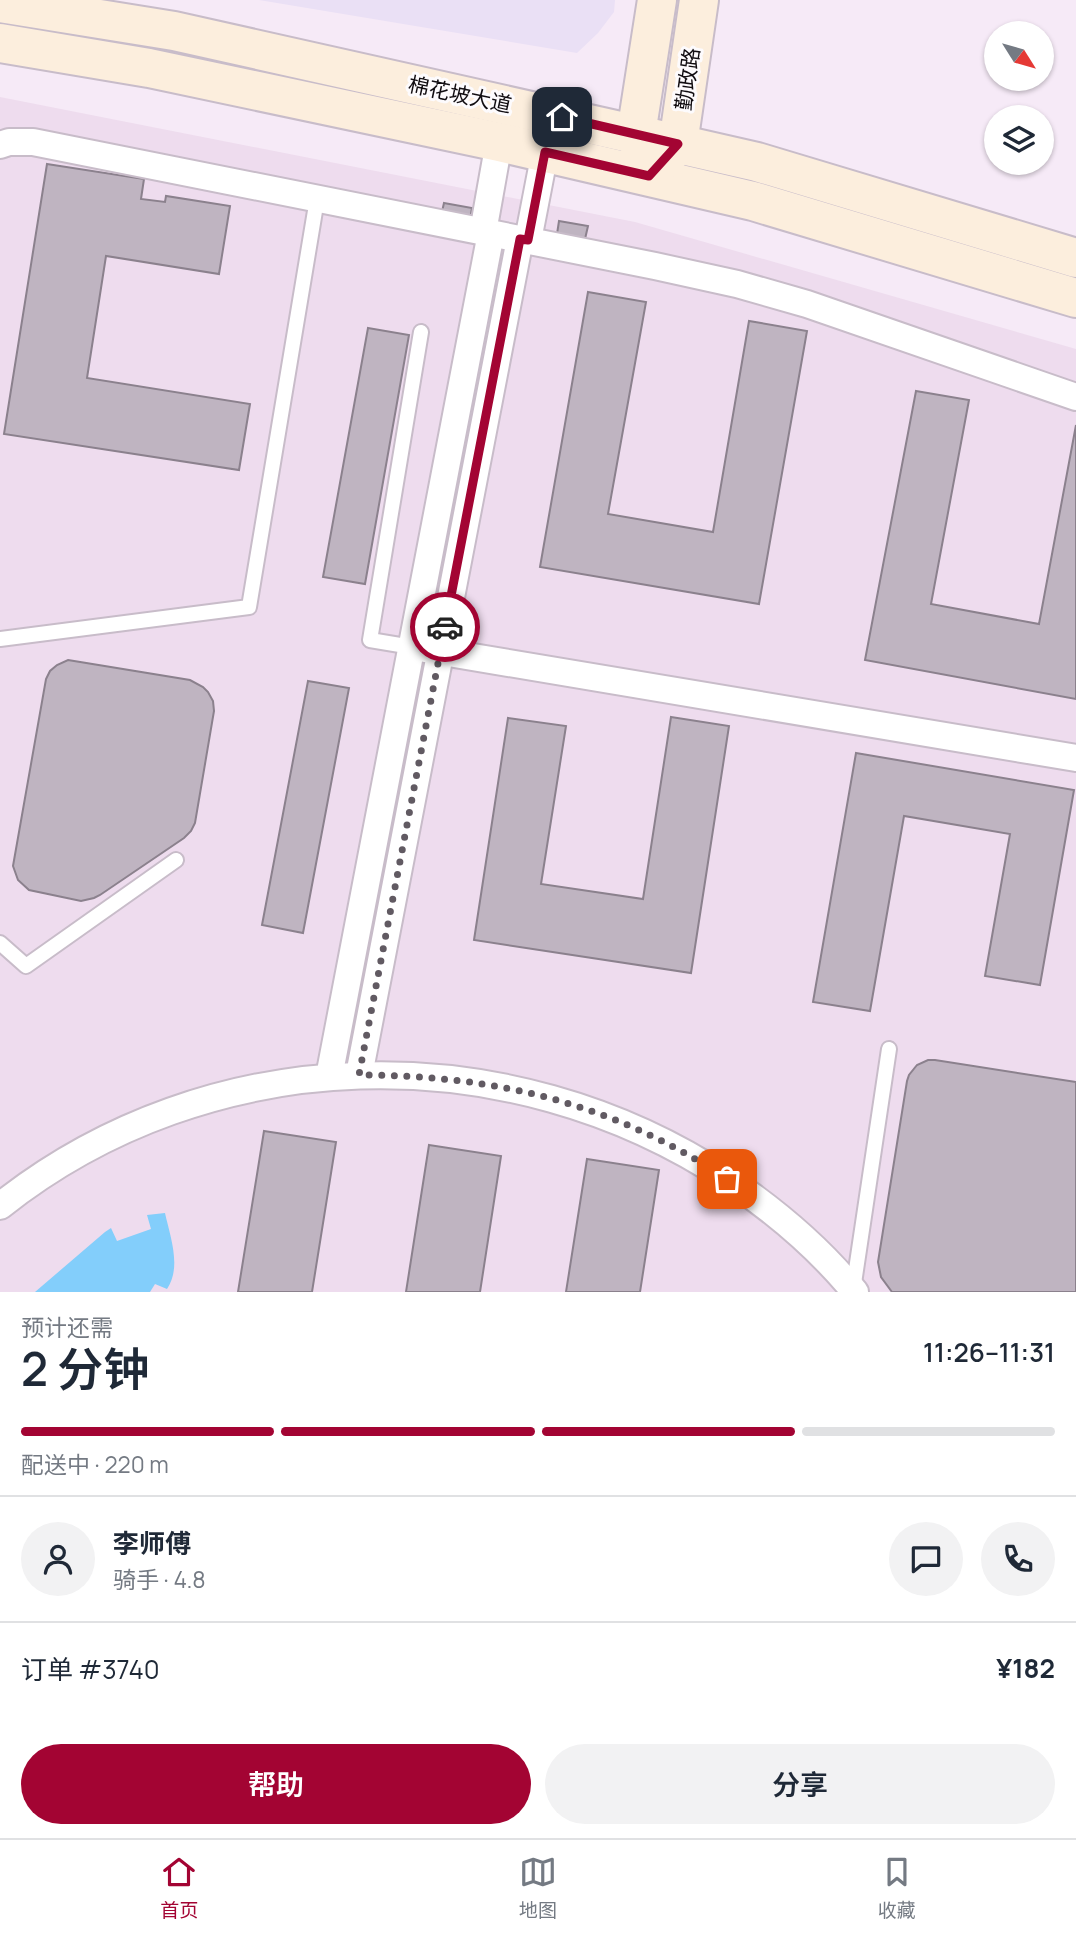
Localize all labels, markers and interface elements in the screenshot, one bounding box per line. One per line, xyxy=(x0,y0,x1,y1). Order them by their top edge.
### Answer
north arrow xyxy=(984,21,1054,91)
map controls xyxy=(984,21,1054,175)
street label: 勤政路 xyxy=(669,46,705,112)
street label: 棉花坡大道 xyxy=(406,69,514,119)
pin xyxy=(532,87,592,147)
icon: home xyxy=(543,98,581,136)
button: layers xyxy=(984,105,1054,175)
courier xyxy=(410,592,480,662)
icon: car xyxy=(426,608,464,646)
pin xyxy=(697,1149,757,1209)
icon: bag xyxy=(708,1160,746,1198)
text: 预计还需 xyxy=(21,1311,113,1343)
text: 11:26–11:31 xyxy=(923,1334,1055,1370)
text: 2 分钟 xyxy=(21,1337,149,1400)
text: 配送中 · 220 m xyxy=(21,1448,169,1480)
button: person xyxy=(21,1522,95,1596)
button: chat xyxy=(889,1522,963,1596)
button: phone xyxy=(981,1522,1055,1596)
text: 李师傅 xyxy=(113,1525,191,1561)
text: 骑手 · 4.8 xyxy=(113,1563,206,1595)
text: ¥182 xyxy=(996,1650,1055,1686)
text: 订单 #3740 xyxy=(21,1651,160,1687)
button: 帮助 xyxy=(21,1744,531,1824)
button: 分享 xyxy=(545,1744,1055,1824)
tab: 首页 xyxy=(160,1853,198,1923)
tab: 地图 xyxy=(519,1853,557,1923)
tab: 收藏 xyxy=(878,1853,916,1923)

